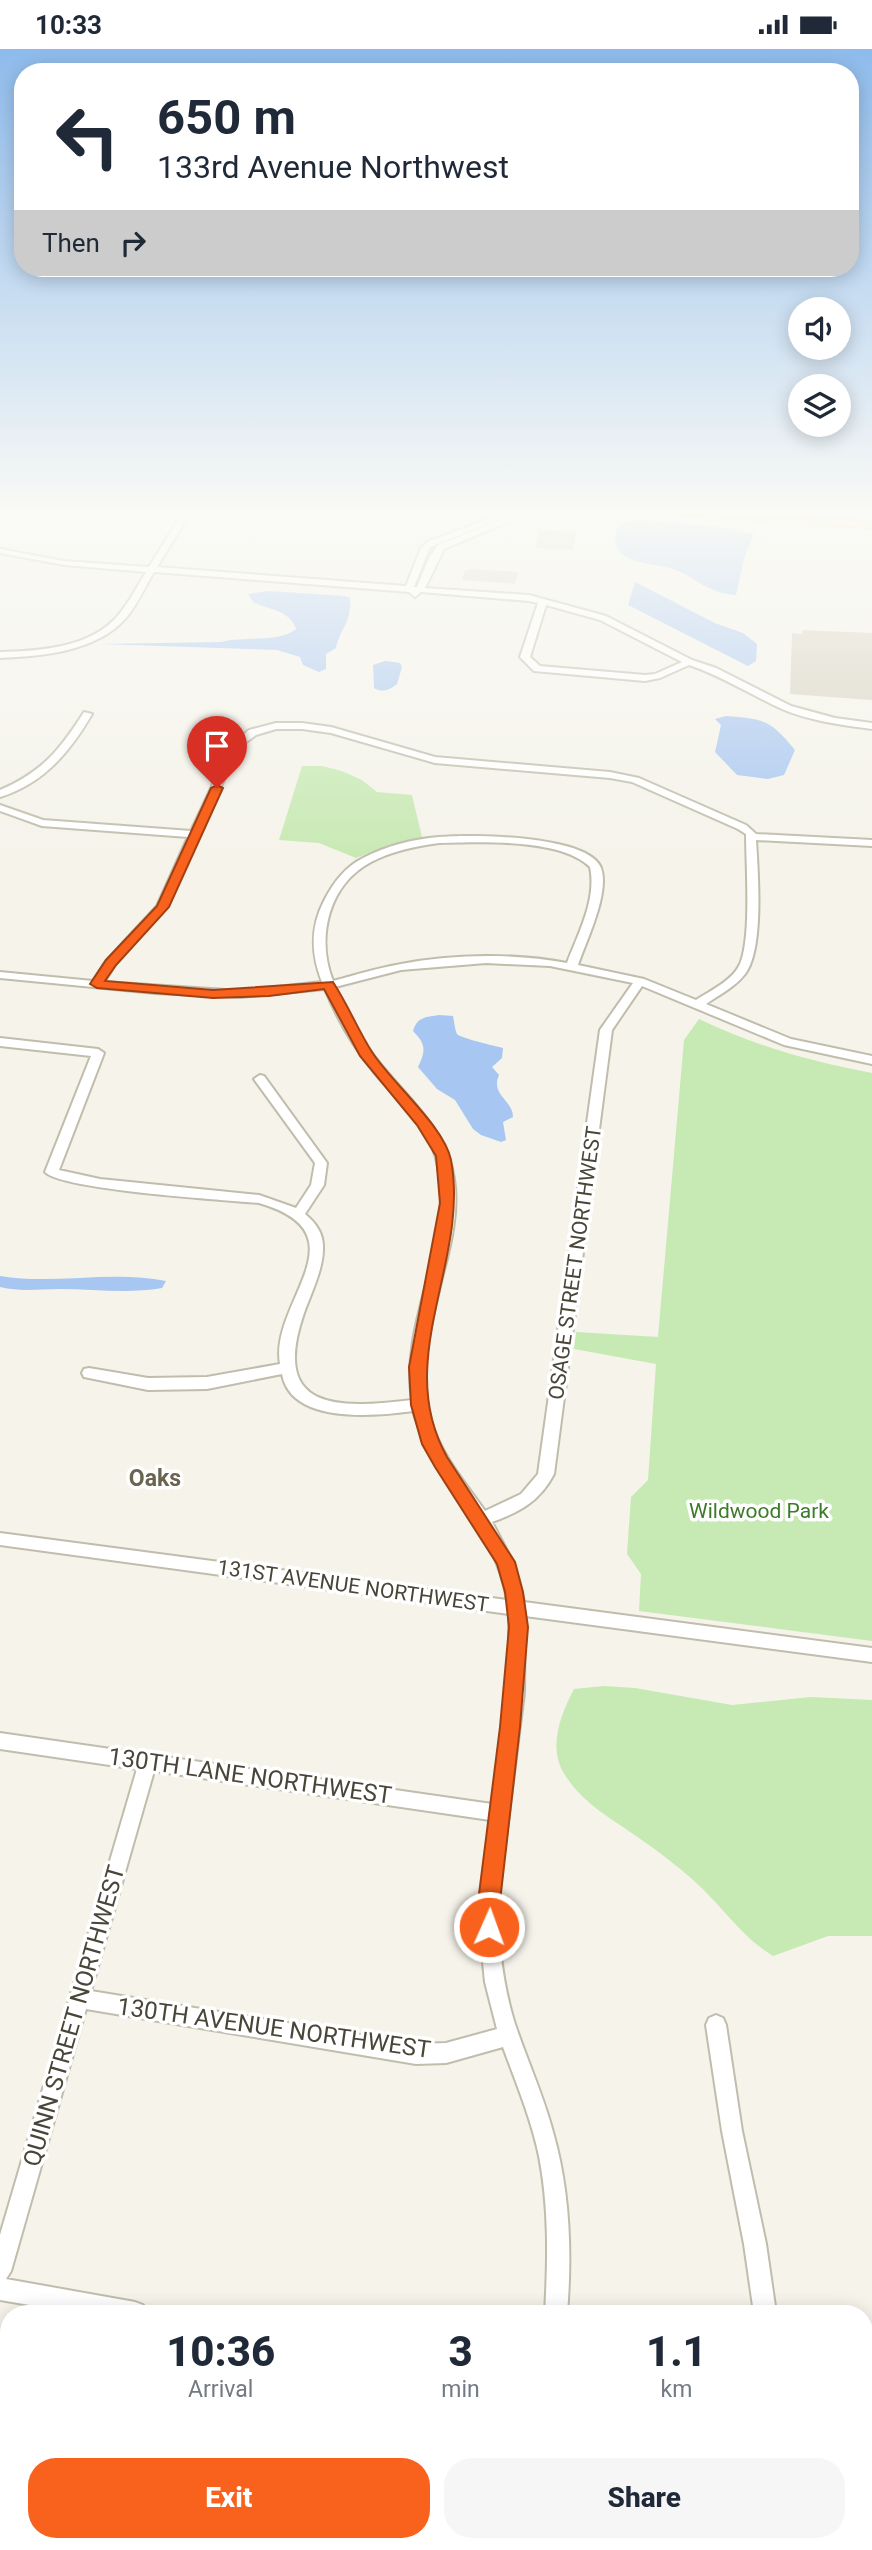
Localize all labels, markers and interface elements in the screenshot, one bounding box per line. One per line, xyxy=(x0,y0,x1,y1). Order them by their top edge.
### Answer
text: 10:33 xyxy=(35,10,102,40)
text: 650 m xyxy=(157,89,296,146)
icon: left xyxy=(42,91,133,182)
text: 133rd Avenue Northwest xyxy=(157,148,509,186)
icon: right xyxy=(114,224,152,262)
text: Then xyxy=(42,228,100,258)
map controls xyxy=(788,297,851,437)
button: sound xyxy=(788,297,851,360)
button: layers xyxy=(788,374,851,437)
pin xyxy=(187,716,247,788)
icon: arrive xyxy=(198,727,236,765)
street label: OSAGE STREET NORTHWEST xyxy=(544,1124,606,1401)
district label: Oaks xyxy=(129,1465,181,1492)
park label: Wildwood Park xyxy=(689,1499,829,1523)
street label: 131ST AVENUE NORTHWEST xyxy=(216,1555,491,1617)
street label: 130TH LANE NORTHWEST xyxy=(107,1742,393,1810)
street label: QUINN STREET NORTHWEST xyxy=(18,1862,130,2170)
position arrow xyxy=(452,1890,526,1964)
street label: 130TH AVENUE NORTHWEST xyxy=(116,1992,432,2064)
text: 10:36 xyxy=(166,2327,275,2376)
text: 3 xyxy=(448,2327,473,2376)
text: 1.1 xyxy=(646,2327,707,2376)
text: Arrival xyxy=(188,2376,253,2403)
text: min xyxy=(441,2376,480,2403)
text: km xyxy=(660,2376,692,2403)
button: Exit xyxy=(28,2458,430,2538)
button: Share xyxy=(444,2458,845,2538)

